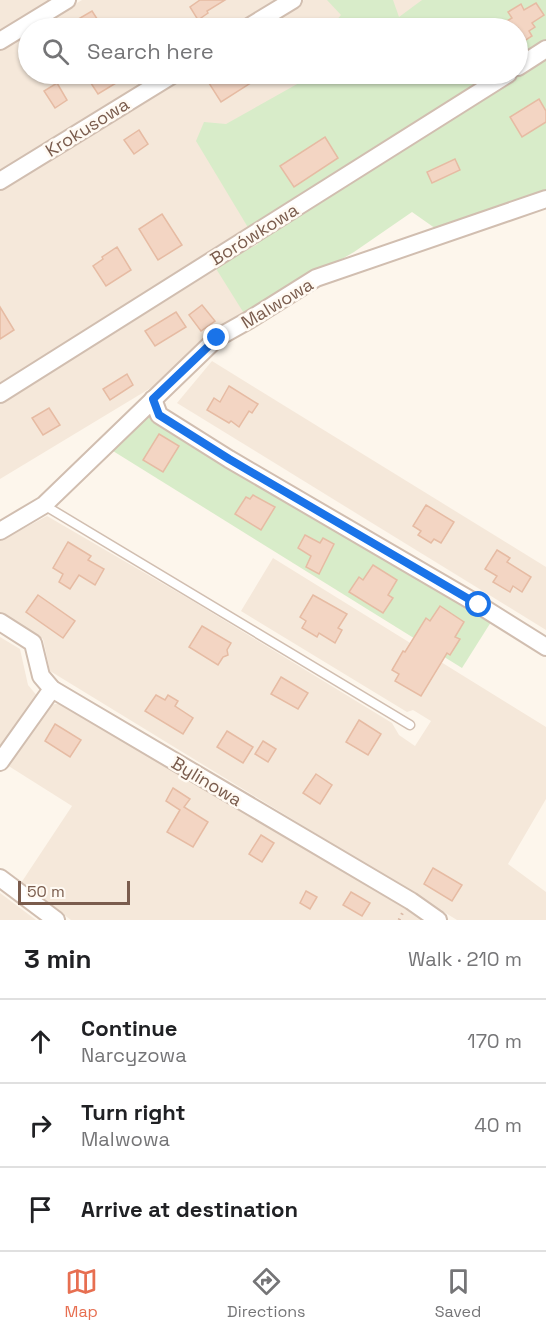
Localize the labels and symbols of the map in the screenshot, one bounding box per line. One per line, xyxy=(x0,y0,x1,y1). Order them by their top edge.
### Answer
street label: Krokusowa xyxy=(41,92,133,162)
street label: Borówkowa xyxy=(206,198,302,270)
street label: Malwowa xyxy=(237,273,317,333)
route end xyxy=(203,324,229,350)
route start xyxy=(465,591,491,617)
street label: Bylinowa xyxy=(168,751,246,811)
scale bar xyxy=(18,878,130,906)

